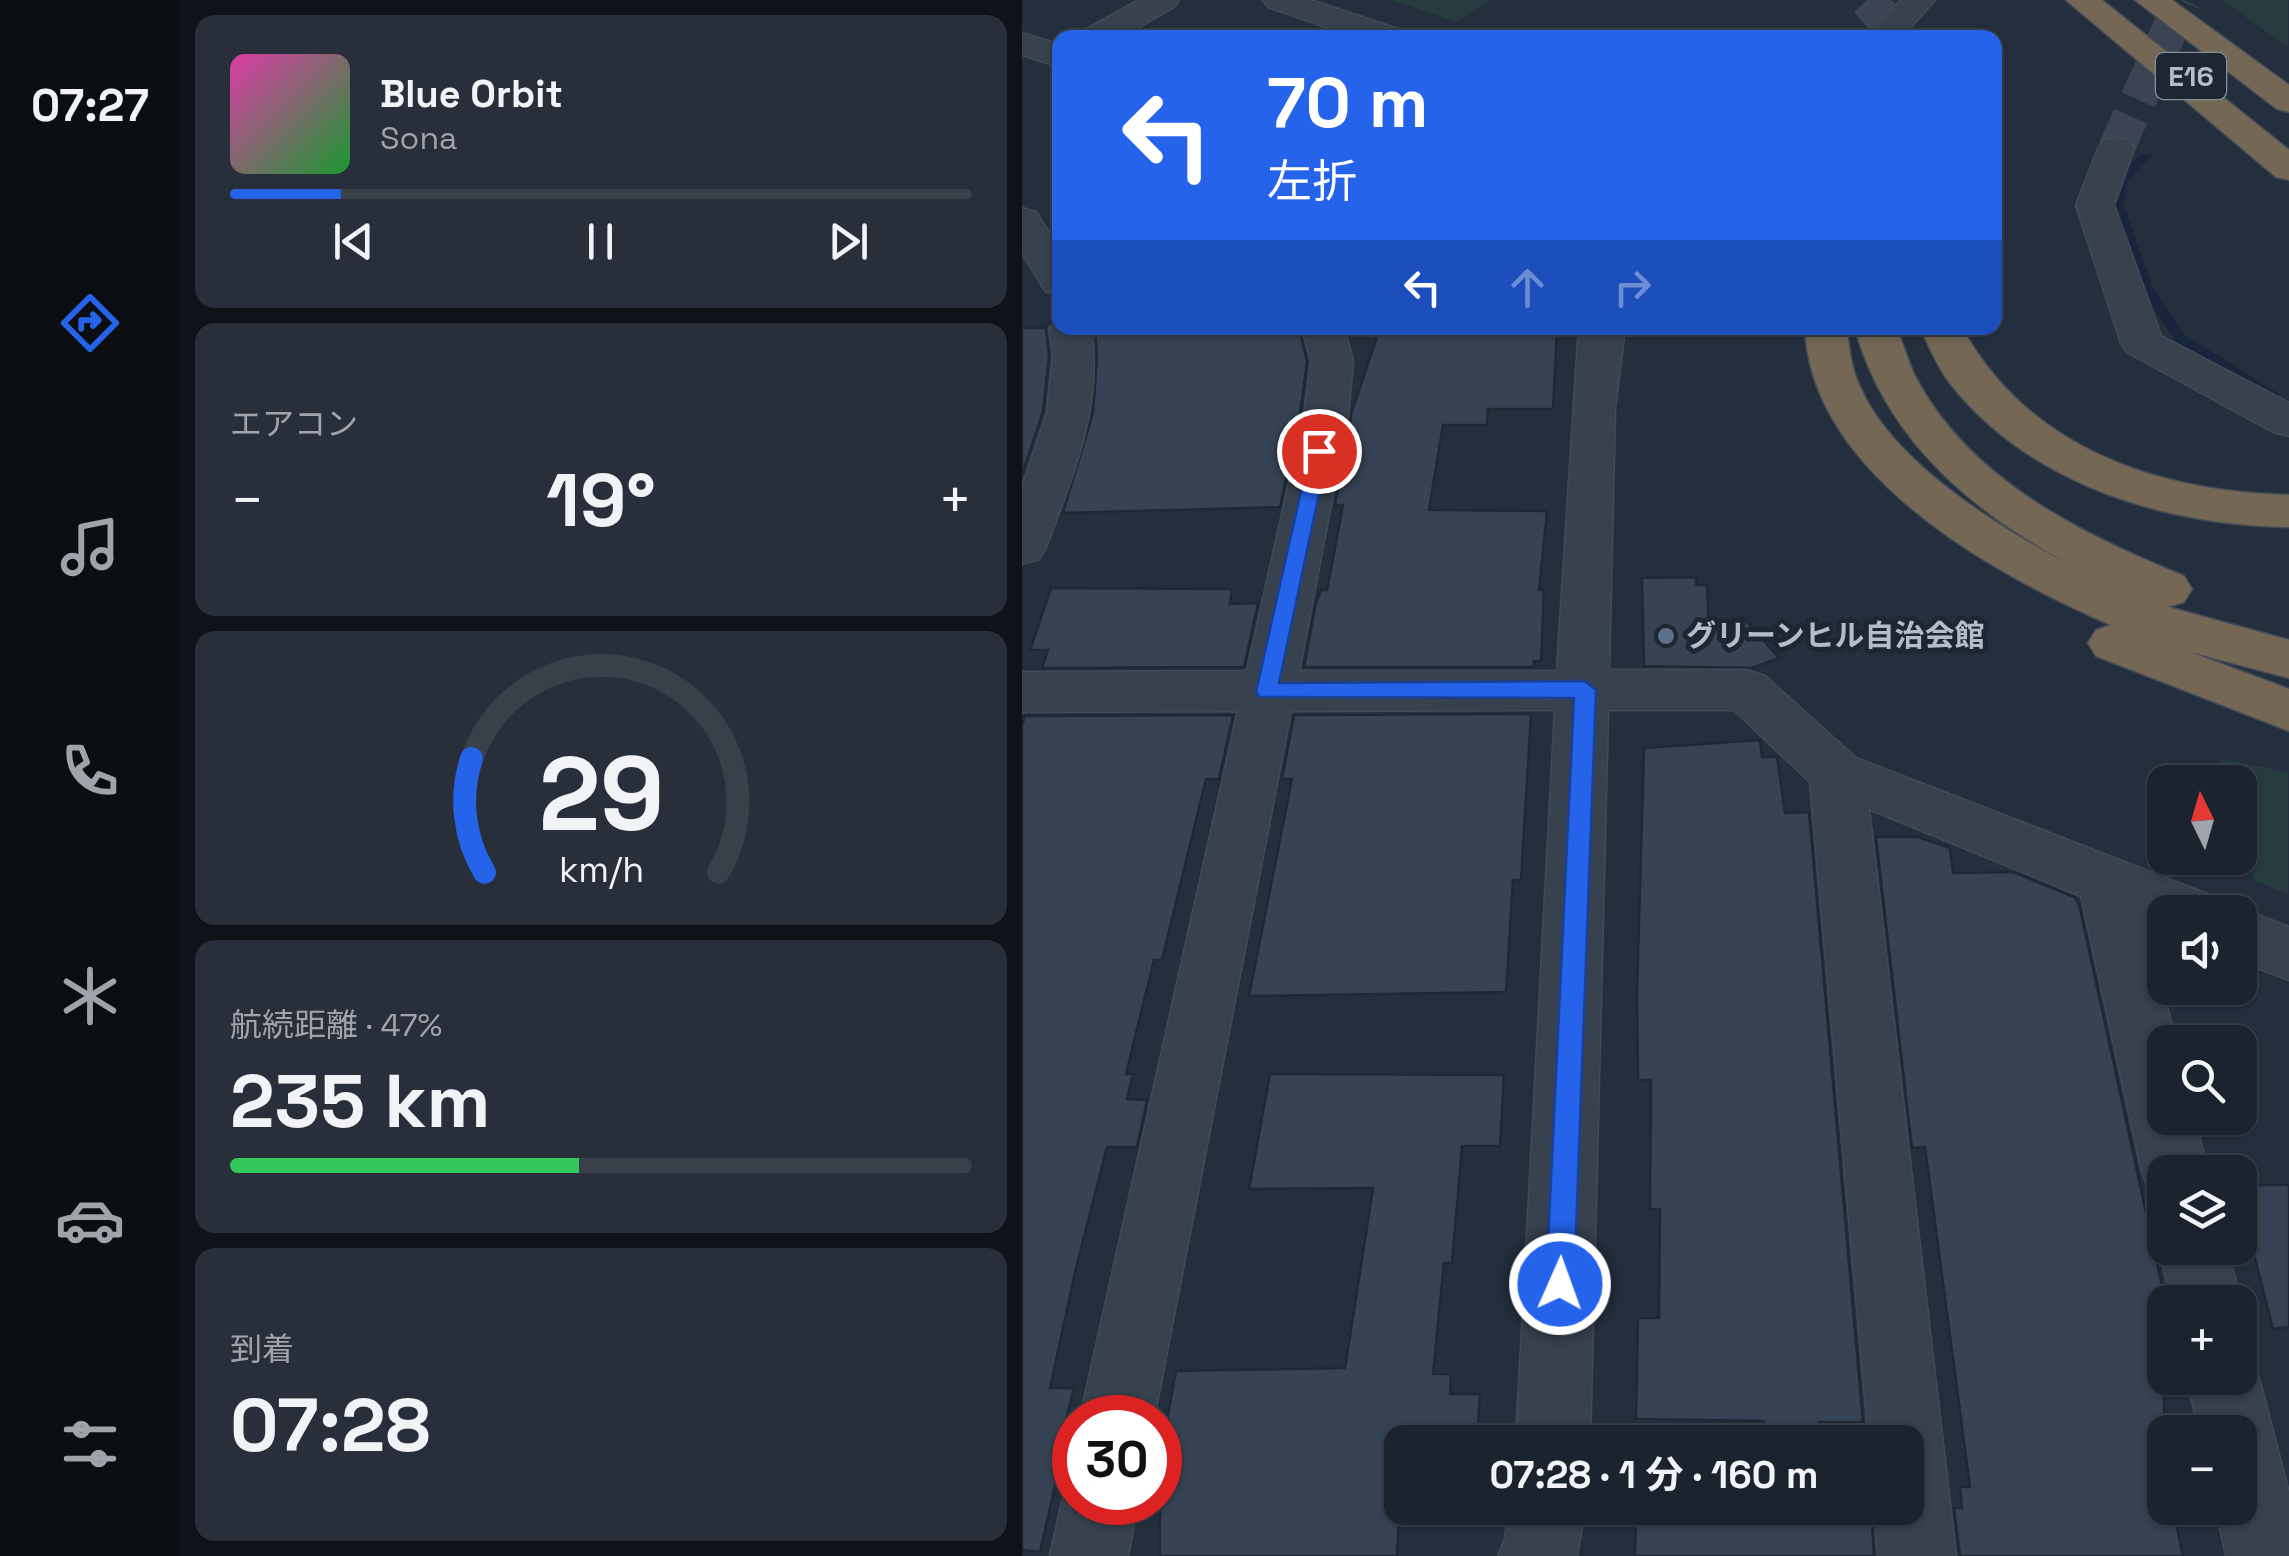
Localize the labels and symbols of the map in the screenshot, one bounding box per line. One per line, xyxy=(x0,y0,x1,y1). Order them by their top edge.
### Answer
road number: E16 xyxy=(2156,53,2226,99)
pin xyxy=(1277,409,1362,494)
place label: グリーンヒル自治会館 xyxy=(1686,616,1985,655)
marker: グリーンヒル自治会館 xyxy=(1655,625,1677,647)
north arrow xyxy=(2147,765,2257,875)
position arrow xyxy=(1508,1232,1612,1336)
speed limit sign: 30 xyxy=(1052,1395,1182,1525)

